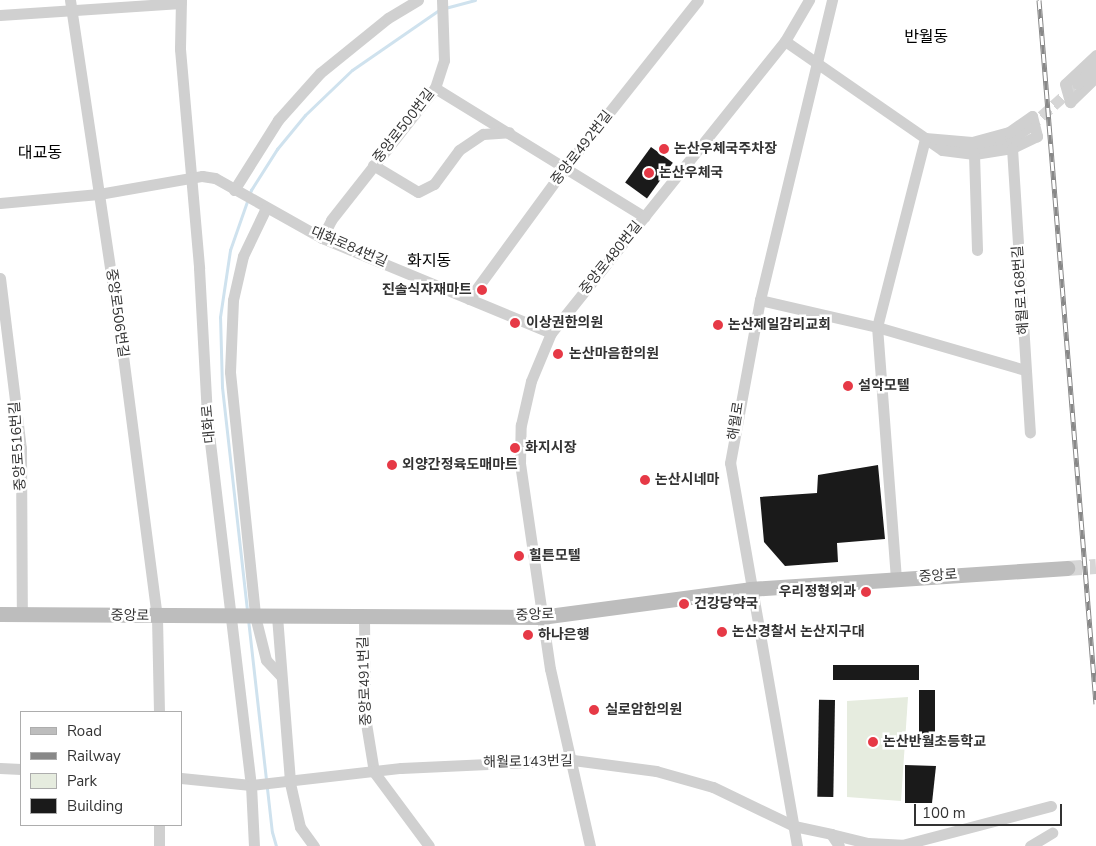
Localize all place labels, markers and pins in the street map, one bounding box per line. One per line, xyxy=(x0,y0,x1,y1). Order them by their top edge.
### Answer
place label: 논산우체국주차장 xyxy=(674,141,777,157)
marker: 논산우체국주차장 xyxy=(658,143,670,155)
place label: 논산우체국 xyxy=(659,165,723,181)
marker: 논산우체국 xyxy=(643,167,655,179)
place label: 진솔식자재마트 xyxy=(382,282,472,298)
marker: 진솔식자재마트 xyxy=(476,284,488,296)
place label: 이상권한의원 xyxy=(526,315,603,331)
marker: 이상권한의원 xyxy=(508,316,522,330)
place label: 논산제일감리교회 xyxy=(728,317,831,333)
marker: 논산제일감리교회 xyxy=(712,319,724,331)
place label: 논산마음한의원 xyxy=(569,346,659,362)
marker: 논산마음한의원 xyxy=(551,347,565,361)
place label: 설악모텔 xyxy=(858,378,910,394)
marker: 설악모텔 xyxy=(842,380,854,392)
place label: 화지시장 xyxy=(525,440,577,456)
marker: 화지시장 xyxy=(509,442,521,454)
place label: 외양간정육도매마트 xyxy=(402,457,518,473)
marker: 외양간정육도매마트 xyxy=(386,459,398,471)
place label: 논산시네마 xyxy=(655,472,719,488)
marker: 논산시네마 xyxy=(639,474,651,486)
place label: 힐튼모텔 xyxy=(529,548,581,564)
marker: 힐튼모텔 xyxy=(513,550,525,562)
place label: 우리정형외과 xyxy=(779,584,856,600)
marker: 우리정형외과 xyxy=(860,586,872,598)
place label: 건강당약국 xyxy=(694,596,758,612)
marker: 건강당약국 xyxy=(678,598,690,610)
place label: 논산경찰서 논산지구대 xyxy=(732,624,865,640)
marker: 논산경찰서 논산지구대 xyxy=(716,626,728,638)
place label: 하나은행 xyxy=(538,627,590,643)
marker: 하나은행 xyxy=(522,629,534,641)
place label: 실로암한의원 xyxy=(605,702,682,718)
marker: 실로암한의원 xyxy=(587,703,601,717)
place label: 논산반월초등학교 xyxy=(883,734,986,750)
marker: 논산반월초등학교 xyxy=(867,736,879,748)

